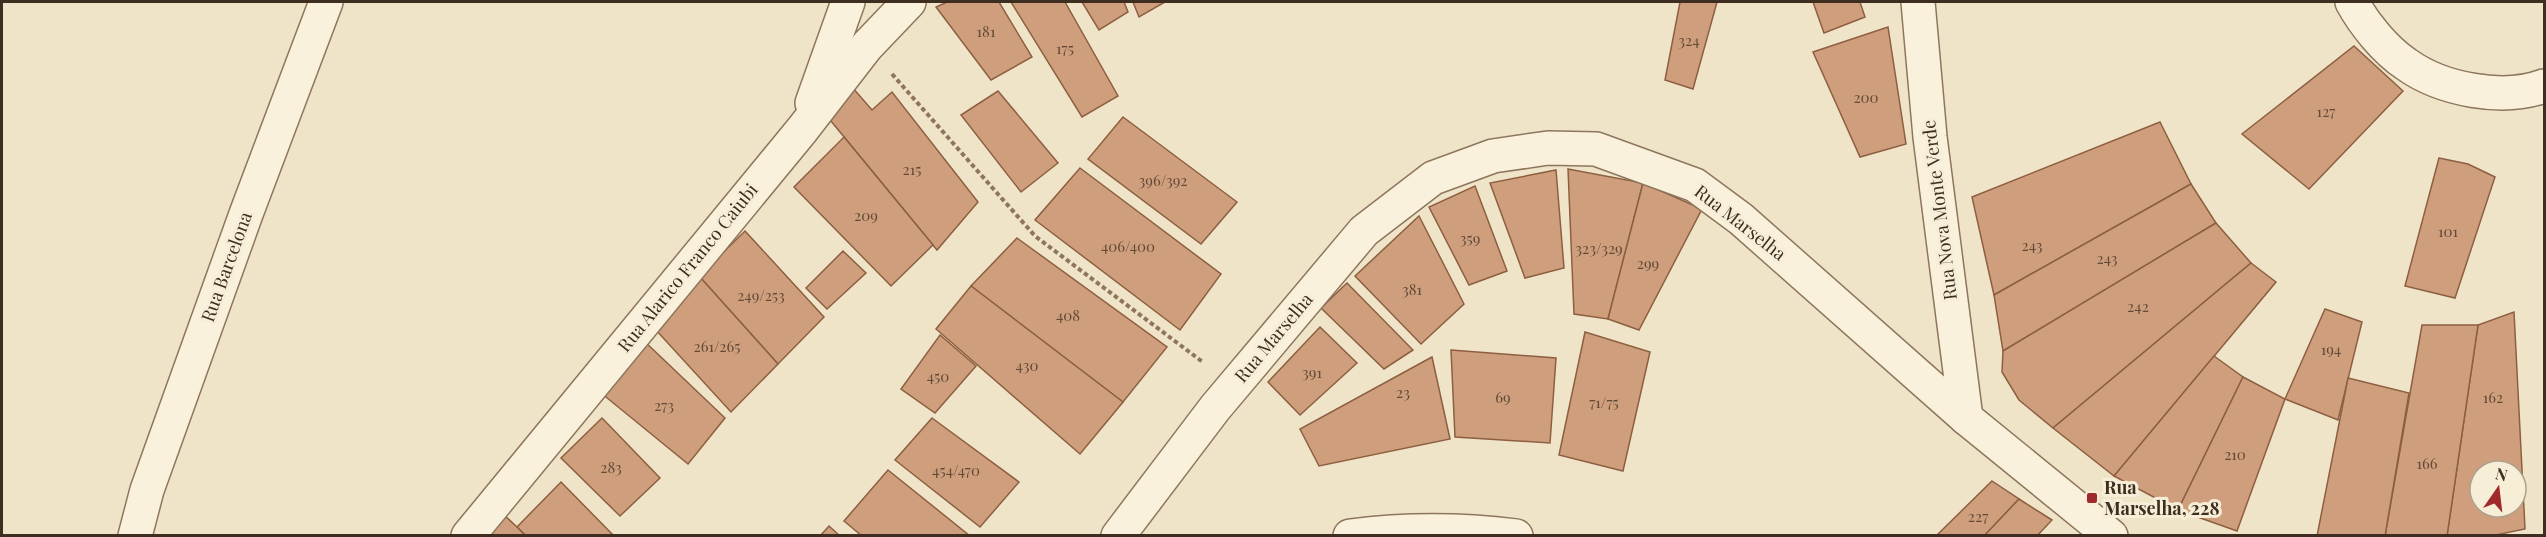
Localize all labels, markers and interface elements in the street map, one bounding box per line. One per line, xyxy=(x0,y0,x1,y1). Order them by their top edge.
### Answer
house number: 181 xyxy=(977,21,996,41)
house number: 324 xyxy=(1678,30,1700,50)
house number: 175 xyxy=(1056,38,1074,58)
house number: 200 xyxy=(1853,87,1879,107)
house number: 127 xyxy=(2317,101,2335,121)
street label: Rua Nova Monte Verde xyxy=(1916,119,1962,302)
house number: 215 xyxy=(903,159,921,179)
house number: 396/392 xyxy=(1139,170,1187,190)
street label: Rua Alarico Franco Caiubi xyxy=(612,178,763,357)
street label: Rua Marselha xyxy=(1690,179,1791,265)
house number: 209 xyxy=(854,205,878,225)
street label: Rua Barcelona xyxy=(195,208,257,325)
house number: 101 xyxy=(2438,221,2458,241)
house number: 359 xyxy=(1460,228,1480,248)
house number: 243 xyxy=(2021,235,2043,255)
house number: 406/400 xyxy=(1101,236,1155,256)
house number: 323/329 xyxy=(1575,238,1623,258)
house number: 243 xyxy=(2096,248,2118,268)
house number: 299 xyxy=(1637,253,1659,273)
house number: 381 xyxy=(1402,279,1423,299)
house number: 249/253 xyxy=(737,285,785,305)
street label: Rua Marselha xyxy=(1229,288,1318,387)
house number: 242 xyxy=(2127,296,2149,316)
house number: 408 xyxy=(1056,305,1080,325)
house number: 261/265 xyxy=(694,336,740,356)
house number: 194 xyxy=(2321,339,2341,359)
house number: 430 xyxy=(1016,355,1038,375)
house number: 391 xyxy=(1302,362,1322,382)
house number: 450 xyxy=(927,366,949,386)
house number: 23 xyxy=(1396,382,1410,402)
house number: 69 xyxy=(1495,387,1511,407)
house number: 162 xyxy=(2483,387,2503,407)
house number: 71/75 xyxy=(1589,392,1619,412)
house number: 273 xyxy=(654,395,674,415)
house number: 210 xyxy=(2224,444,2246,464)
house number: 166 xyxy=(2416,453,2438,473)
house number: 283 xyxy=(600,457,622,477)
north arrow xyxy=(2468,459,2528,519)
house number: 454/470 xyxy=(932,460,980,480)
text: N xyxy=(2494,462,2510,486)
place label: Rua Marselha, 228 xyxy=(2104,475,2220,520)
marker: Rua Marselha, 228 xyxy=(2085,491,2099,505)
house number: 227 xyxy=(1968,506,1988,526)

